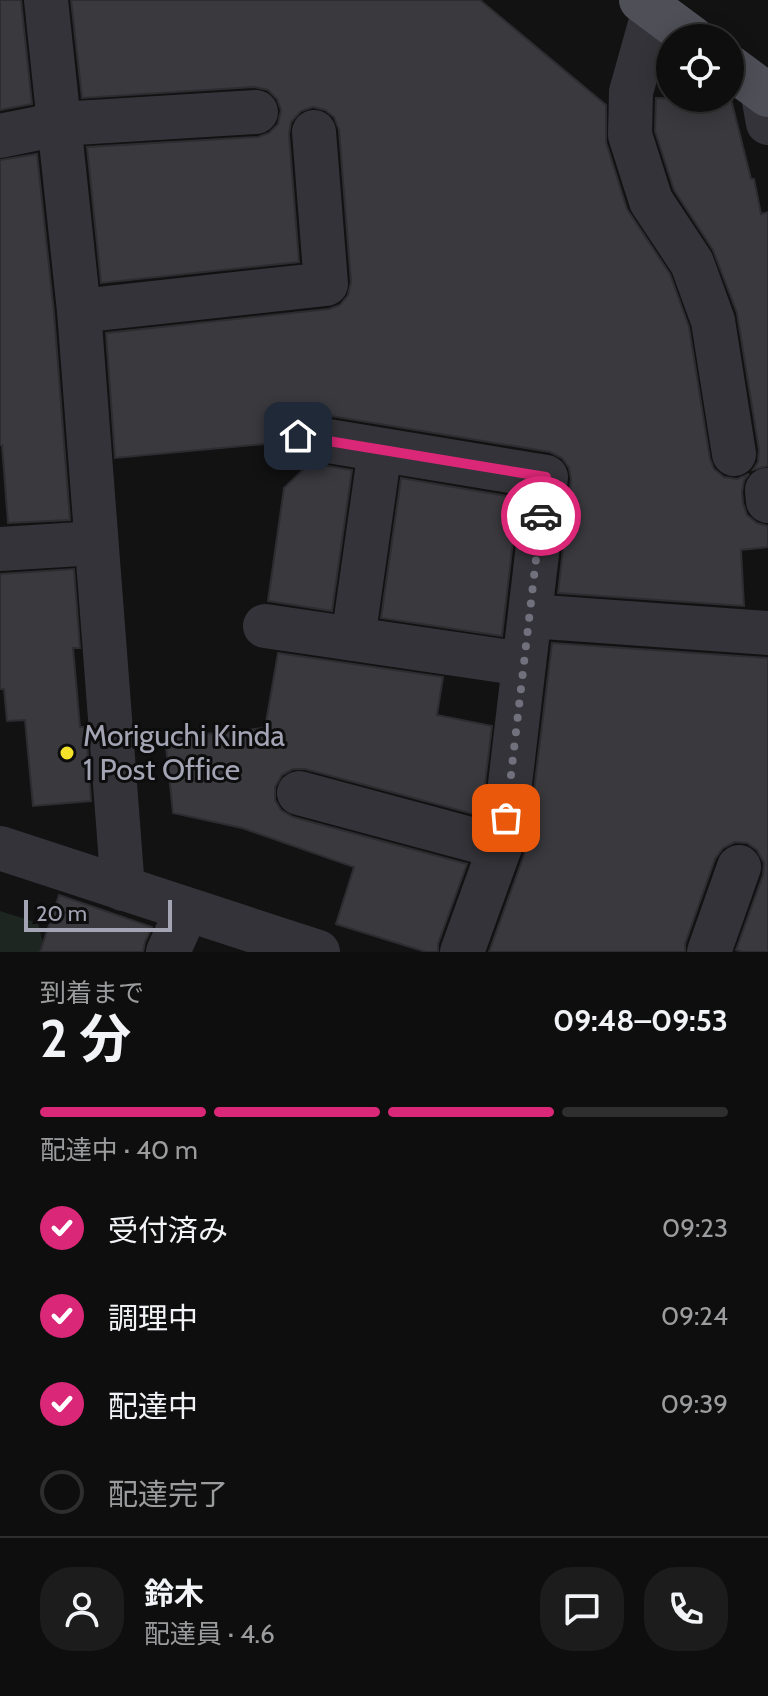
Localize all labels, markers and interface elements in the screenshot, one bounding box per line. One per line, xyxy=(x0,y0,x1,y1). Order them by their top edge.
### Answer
map controls xyxy=(656,24,744,112)
button: locate xyxy=(656,24,744,112)
pin xyxy=(264,402,332,470)
icon: home xyxy=(276,414,320,458)
courier xyxy=(501,476,581,556)
icon: car xyxy=(519,494,563,538)
place label: Moriguchi Kinda 1 Post Office xyxy=(83,717,285,788)
marker: Moriguchi Kinda 1 Post Office xyxy=(58,744,76,762)
pin xyxy=(472,784,540,852)
icon: bag xyxy=(484,796,528,840)
scale bar xyxy=(24,896,172,932)
text: 20 m xyxy=(36,900,87,927)
text: 到着まで xyxy=(40,977,144,1009)
text: 09:48–09:53 xyxy=(553,1002,728,1039)
text: 2 分 xyxy=(40,1007,131,1070)
text: 配達中 · 40 m xyxy=(40,1134,198,1166)
icon: check xyxy=(40,1206,84,1250)
text: 受付済み xyxy=(108,1212,228,1249)
text: 09:23 xyxy=(662,1212,728,1244)
icon: check xyxy=(40,1294,84,1338)
text: 調理中 xyxy=(108,1300,198,1337)
text: 09:24 xyxy=(661,1300,728,1332)
icon: check xyxy=(40,1382,84,1426)
text: 配達中 xyxy=(108,1388,198,1425)
text: 09:39 xyxy=(661,1388,728,1420)
text: 配達完了 xyxy=(108,1476,228,1513)
button: person xyxy=(40,1567,124,1651)
button: chat xyxy=(540,1567,624,1651)
button: phone xyxy=(644,1567,728,1651)
text: 鈴木 xyxy=(144,1575,204,1612)
text: 配達員 · 4.6 xyxy=(144,1618,275,1650)

